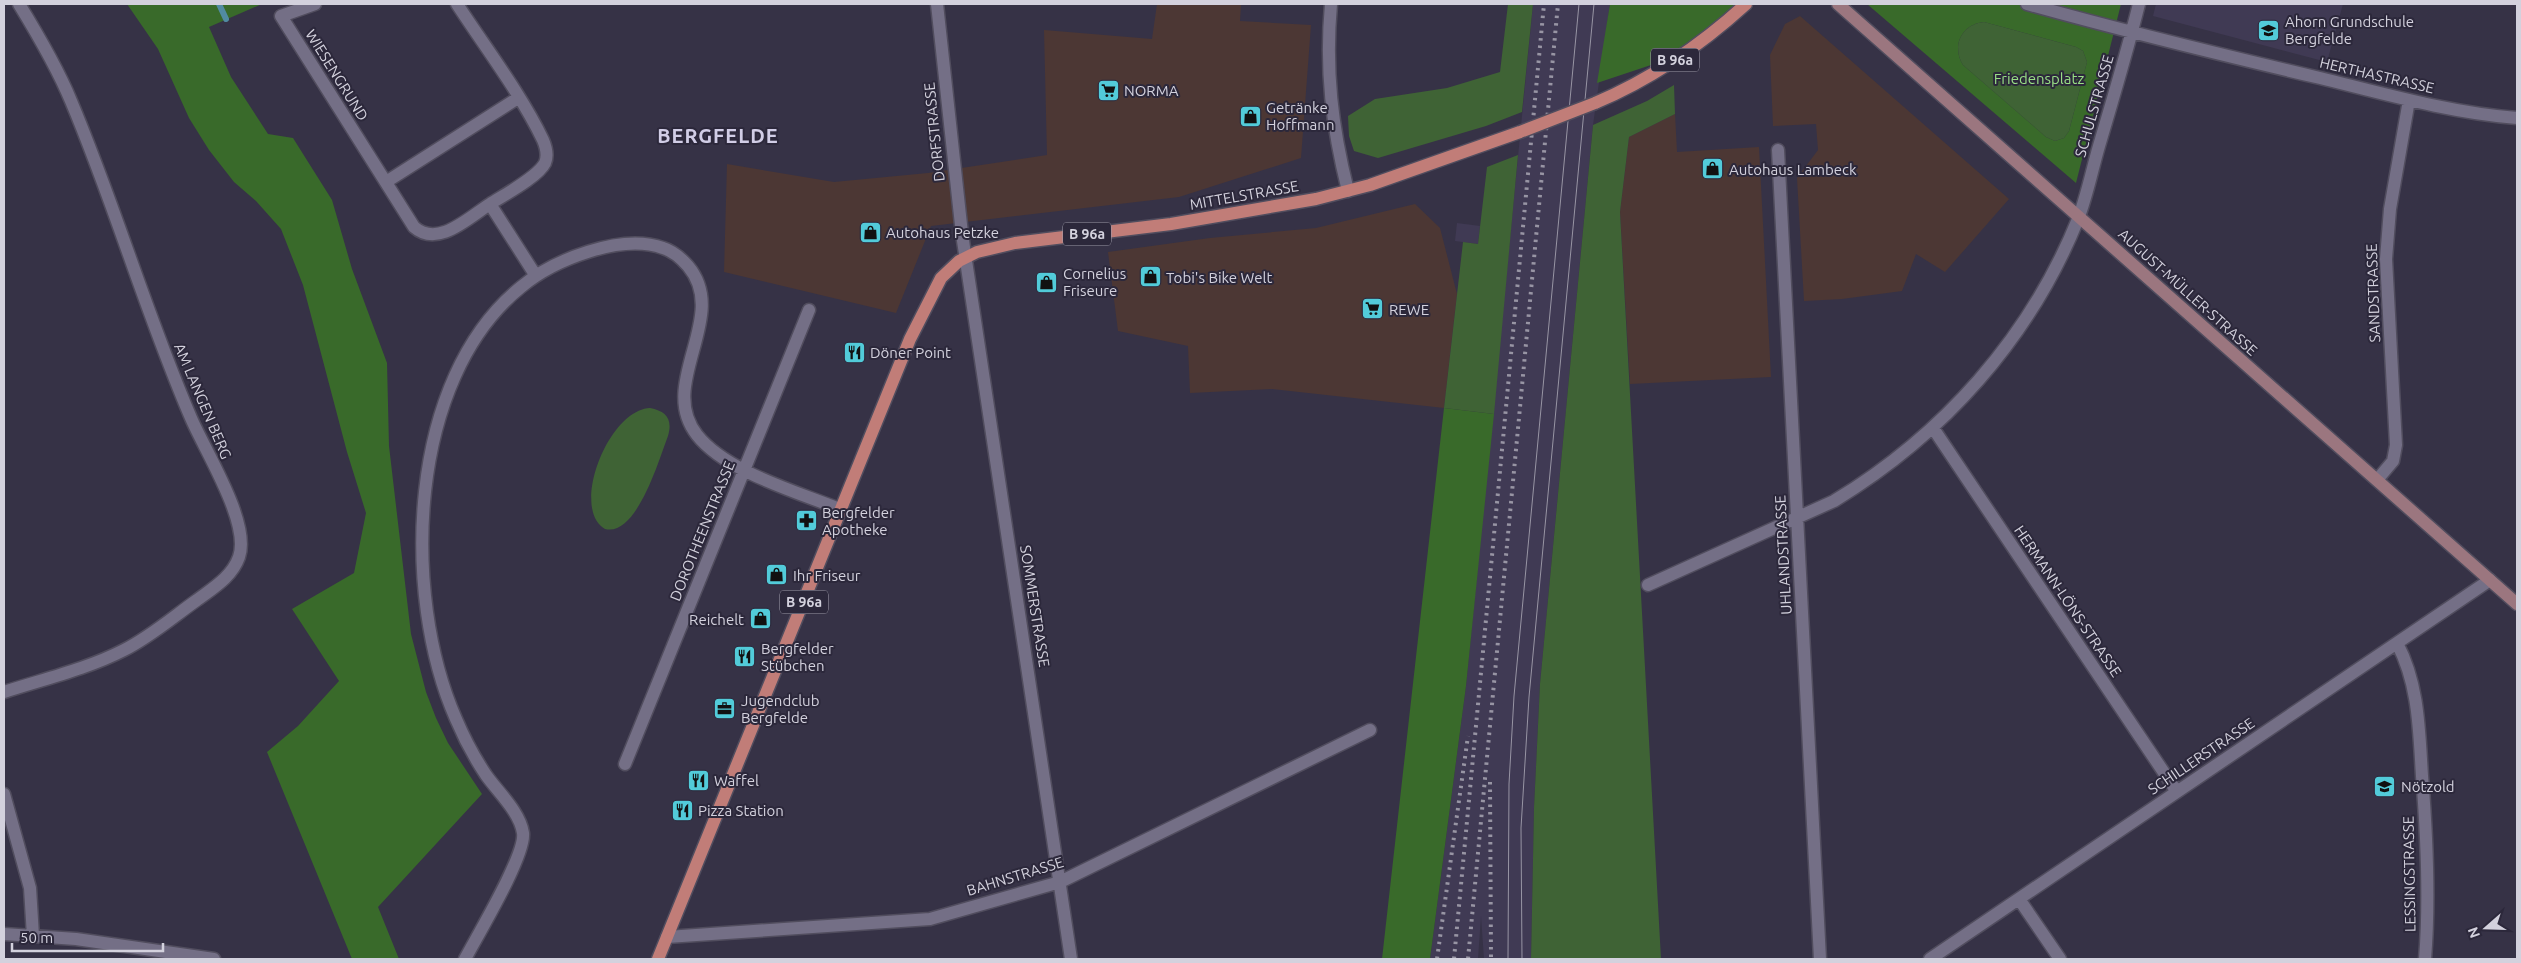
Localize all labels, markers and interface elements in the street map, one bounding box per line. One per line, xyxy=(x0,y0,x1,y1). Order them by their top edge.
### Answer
place label: Ahorn Grundschule Bergfelde xyxy=(2285,13,2414,47)
school or university icon: Ahorn Grundschule Bergfelde xyxy=(2257,18,2281,42)
street label: WIESENGRUND xyxy=(302,26,372,124)
road number: B 96a xyxy=(1651,48,1699,72)
street label: SCHULSTRASSE xyxy=(2071,53,2117,159)
street label: HERTHASTRASSE xyxy=(2318,54,2436,96)
park label: Friedensplatz xyxy=(1994,70,2084,87)
supermarket icon: NORMA xyxy=(1096,78,1120,102)
street label: DORFSTRASSE xyxy=(920,82,948,182)
place label: NORMA xyxy=(1124,82,1179,99)
place label: Getränke Hoffmann xyxy=(1266,99,1334,133)
shop icon: Getränke Hoffmann xyxy=(1238,104,1262,128)
district label: BERGFELDE xyxy=(657,124,779,147)
shop icon: Autohaus Lambeck xyxy=(1701,157,1725,181)
place label: Autohaus Lambeck xyxy=(1729,161,1857,178)
street label: MITTELSTRASSE xyxy=(1188,177,1300,213)
shop icon: Autohaus Petzke xyxy=(858,220,882,244)
road number: B 96a xyxy=(1063,222,1111,245)
place label: Autohaus Petzke xyxy=(886,224,999,241)
street label: AUGUST-MÜLLER-STRASSE xyxy=(2115,225,2261,359)
street label: SANDSTRASSE xyxy=(2363,243,2383,343)
place label: Cornelius Friseure xyxy=(1063,265,1126,299)
shop icon: Tobi's Bike Welt xyxy=(1138,265,1162,289)
place label: Tobi's Bike Welt xyxy=(1166,269,1272,286)
shop icon: Cornelius Friseure xyxy=(1035,270,1059,294)
supermarket icon: REWE xyxy=(1361,297,1385,321)
place label: REWE xyxy=(1389,301,1429,318)
street label: AM LANGEN BERG xyxy=(171,340,235,462)
restaurant icon: Döner Point xyxy=(842,340,866,364)
place label: Döner Point xyxy=(870,344,951,361)
street label: DOROTHEENSTRASSE xyxy=(666,459,738,603)
street label: UHLANDSTRASSE xyxy=(1771,495,1795,615)
place label: Bergfelder Apotheke xyxy=(822,504,895,538)
pharmacy icon: Bergfelder Apotheke xyxy=(794,509,818,533)
street label: HERMANN-LÖNS-STRASSE xyxy=(2011,522,2125,680)
street label: SOMMERSTRASSE xyxy=(1017,544,1053,668)
shop icon: Ihr Friseur xyxy=(765,563,789,587)
place label: Ihr Friseur xyxy=(793,567,861,584)
road number: B 96a xyxy=(780,590,828,614)
shop icon: Reichelt xyxy=(748,607,772,631)
place label: Reichelt xyxy=(689,611,744,628)
place label: Bergfelder Stübchen xyxy=(761,640,834,674)
restaurant icon: Bergfelder Stübchen xyxy=(733,645,757,669)
place label: Jugendclub Bergfelde xyxy=(741,692,819,726)
office icon: Jugendclub Bergfelde xyxy=(713,697,737,721)
street label: SCHILLERSTRASSE xyxy=(2145,714,2257,798)
restaurant icon: Waffel xyxy=(686,768,710,792)
place label: Waffel xyxy=(714,772,759,789)
school or university icon: Nötzold xyxy=(2373,774,2397,798)
place label: Nötzold xyxy=(2401,778,2455,795)
restaurant icon: Pizza Station xyxy=(670,798,694,822)
place label: Pizza Station xyxy=(698,802,784,819)
street label: LESSINGSTRASSE xyxy=(2399,816,2419,932)
street label: BAHNSTRASSE xyxy=(964,853,1066,899)
north arrow xyxy=(2461,903,2511,953)
scale bar xyxy=(12,920,164,952)
text: N xyxy=(2464,925,2483,940)
text: 50 m xyxy=(20,929,53,946)

